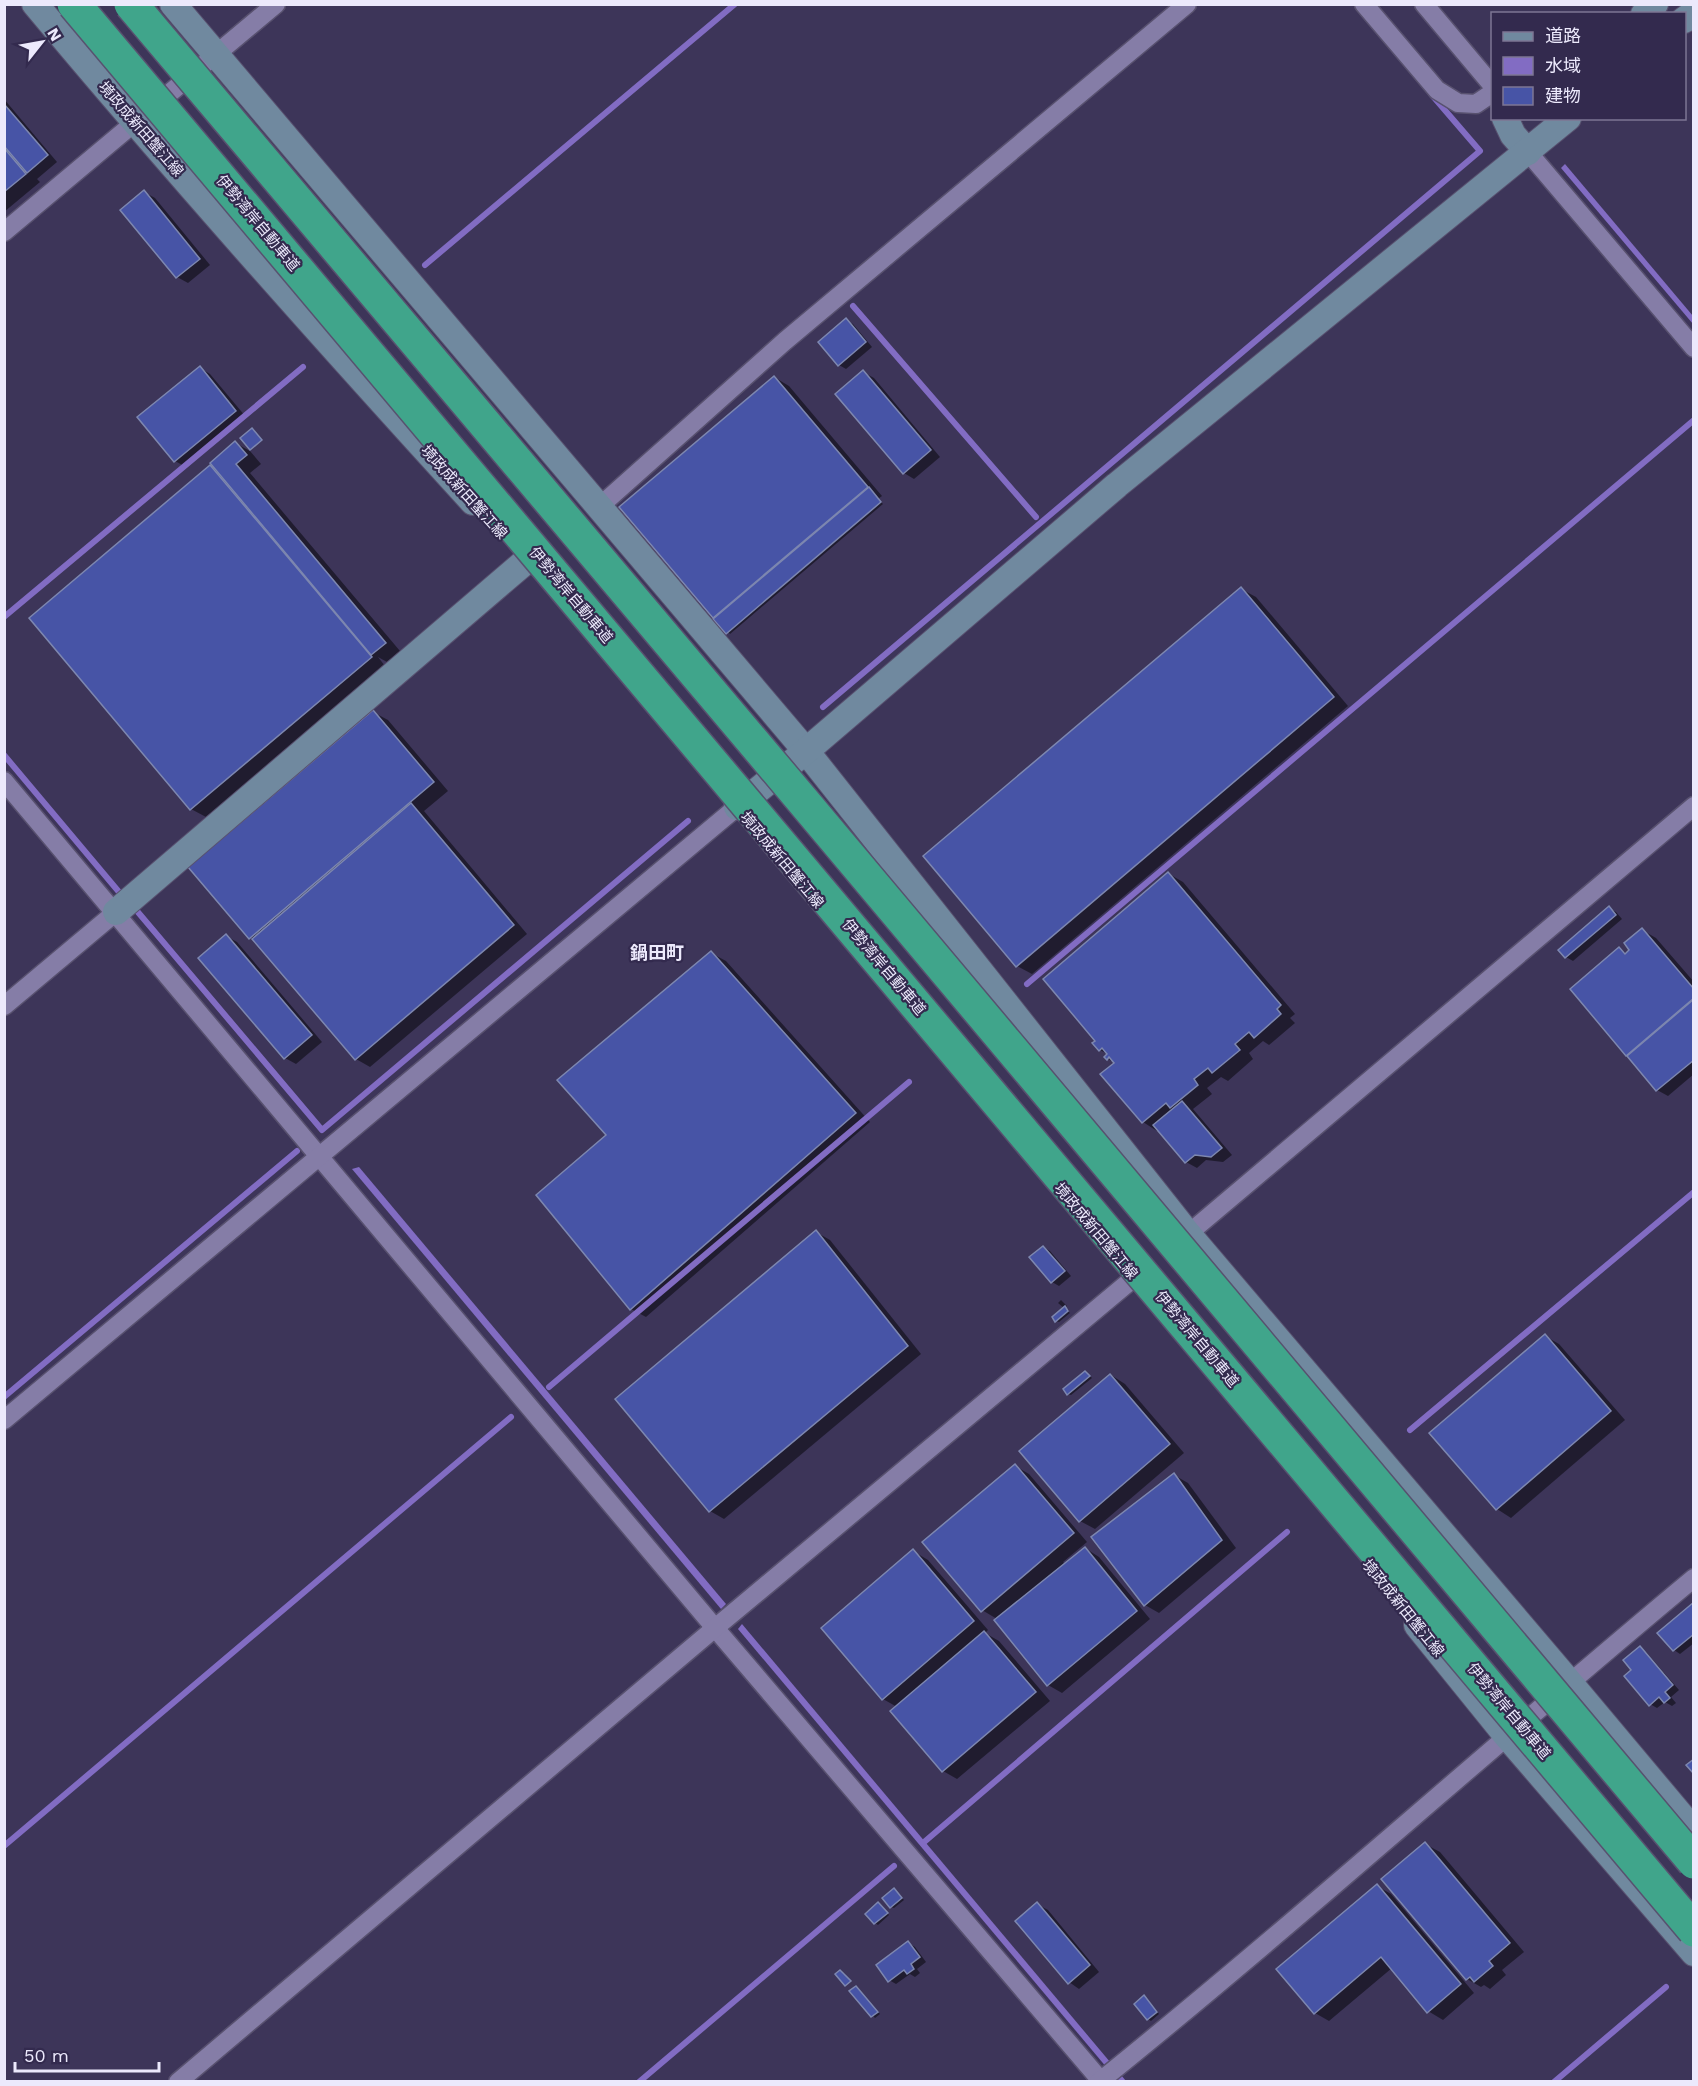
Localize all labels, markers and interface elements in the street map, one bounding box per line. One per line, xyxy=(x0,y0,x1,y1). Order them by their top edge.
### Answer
north arrow xyxy=(12,12,72,72)
legend xyxy=(1491,12,1686,120)
text: N xyxy=(43,25,66,45)
text: 道路 xyxy=(1545,25,1581,46)
text: 水域 xyxy=(1545,55,1581,76)
street label: 境政成新田蟹江線 xyxy=(95,78,187,180)
text: 建物 xyxy=(1545,85,1581,106)
street label: 伊勢湾岸自動車道 xyxy=(213,171,303,275)
street label: 境政成新田蟹江線 xyxy=(417,441,511,543)
street label: 伊勢湾岸自動車道 xyxy=(526,543,616,647)
street label: 境政成新田蟹江線 xyxy=(737,808,827,912)
street label: 伊勢湾岸自動車道 xyxy=(839,915,929,1019)
district label: 鍋田町 xyxy=(630,942,684,963)
street label: 境政成新田蟹江線 xyxy=(1051,1179,1141,1283)
street label: 伊勢湾岸自動車道 xyxy=(1152,1287,1242,1391)
street label: 境政成新田蟹江線 xyxy=(1358,1556,1448,1660)
street label: 伊勢湾岸自動車道 xyxy=(1464,1659,1554,1763)
scale bar xyxy=(15,2035,159,2073)
text: 50 m xyxy=(24,2045,69,2066)

